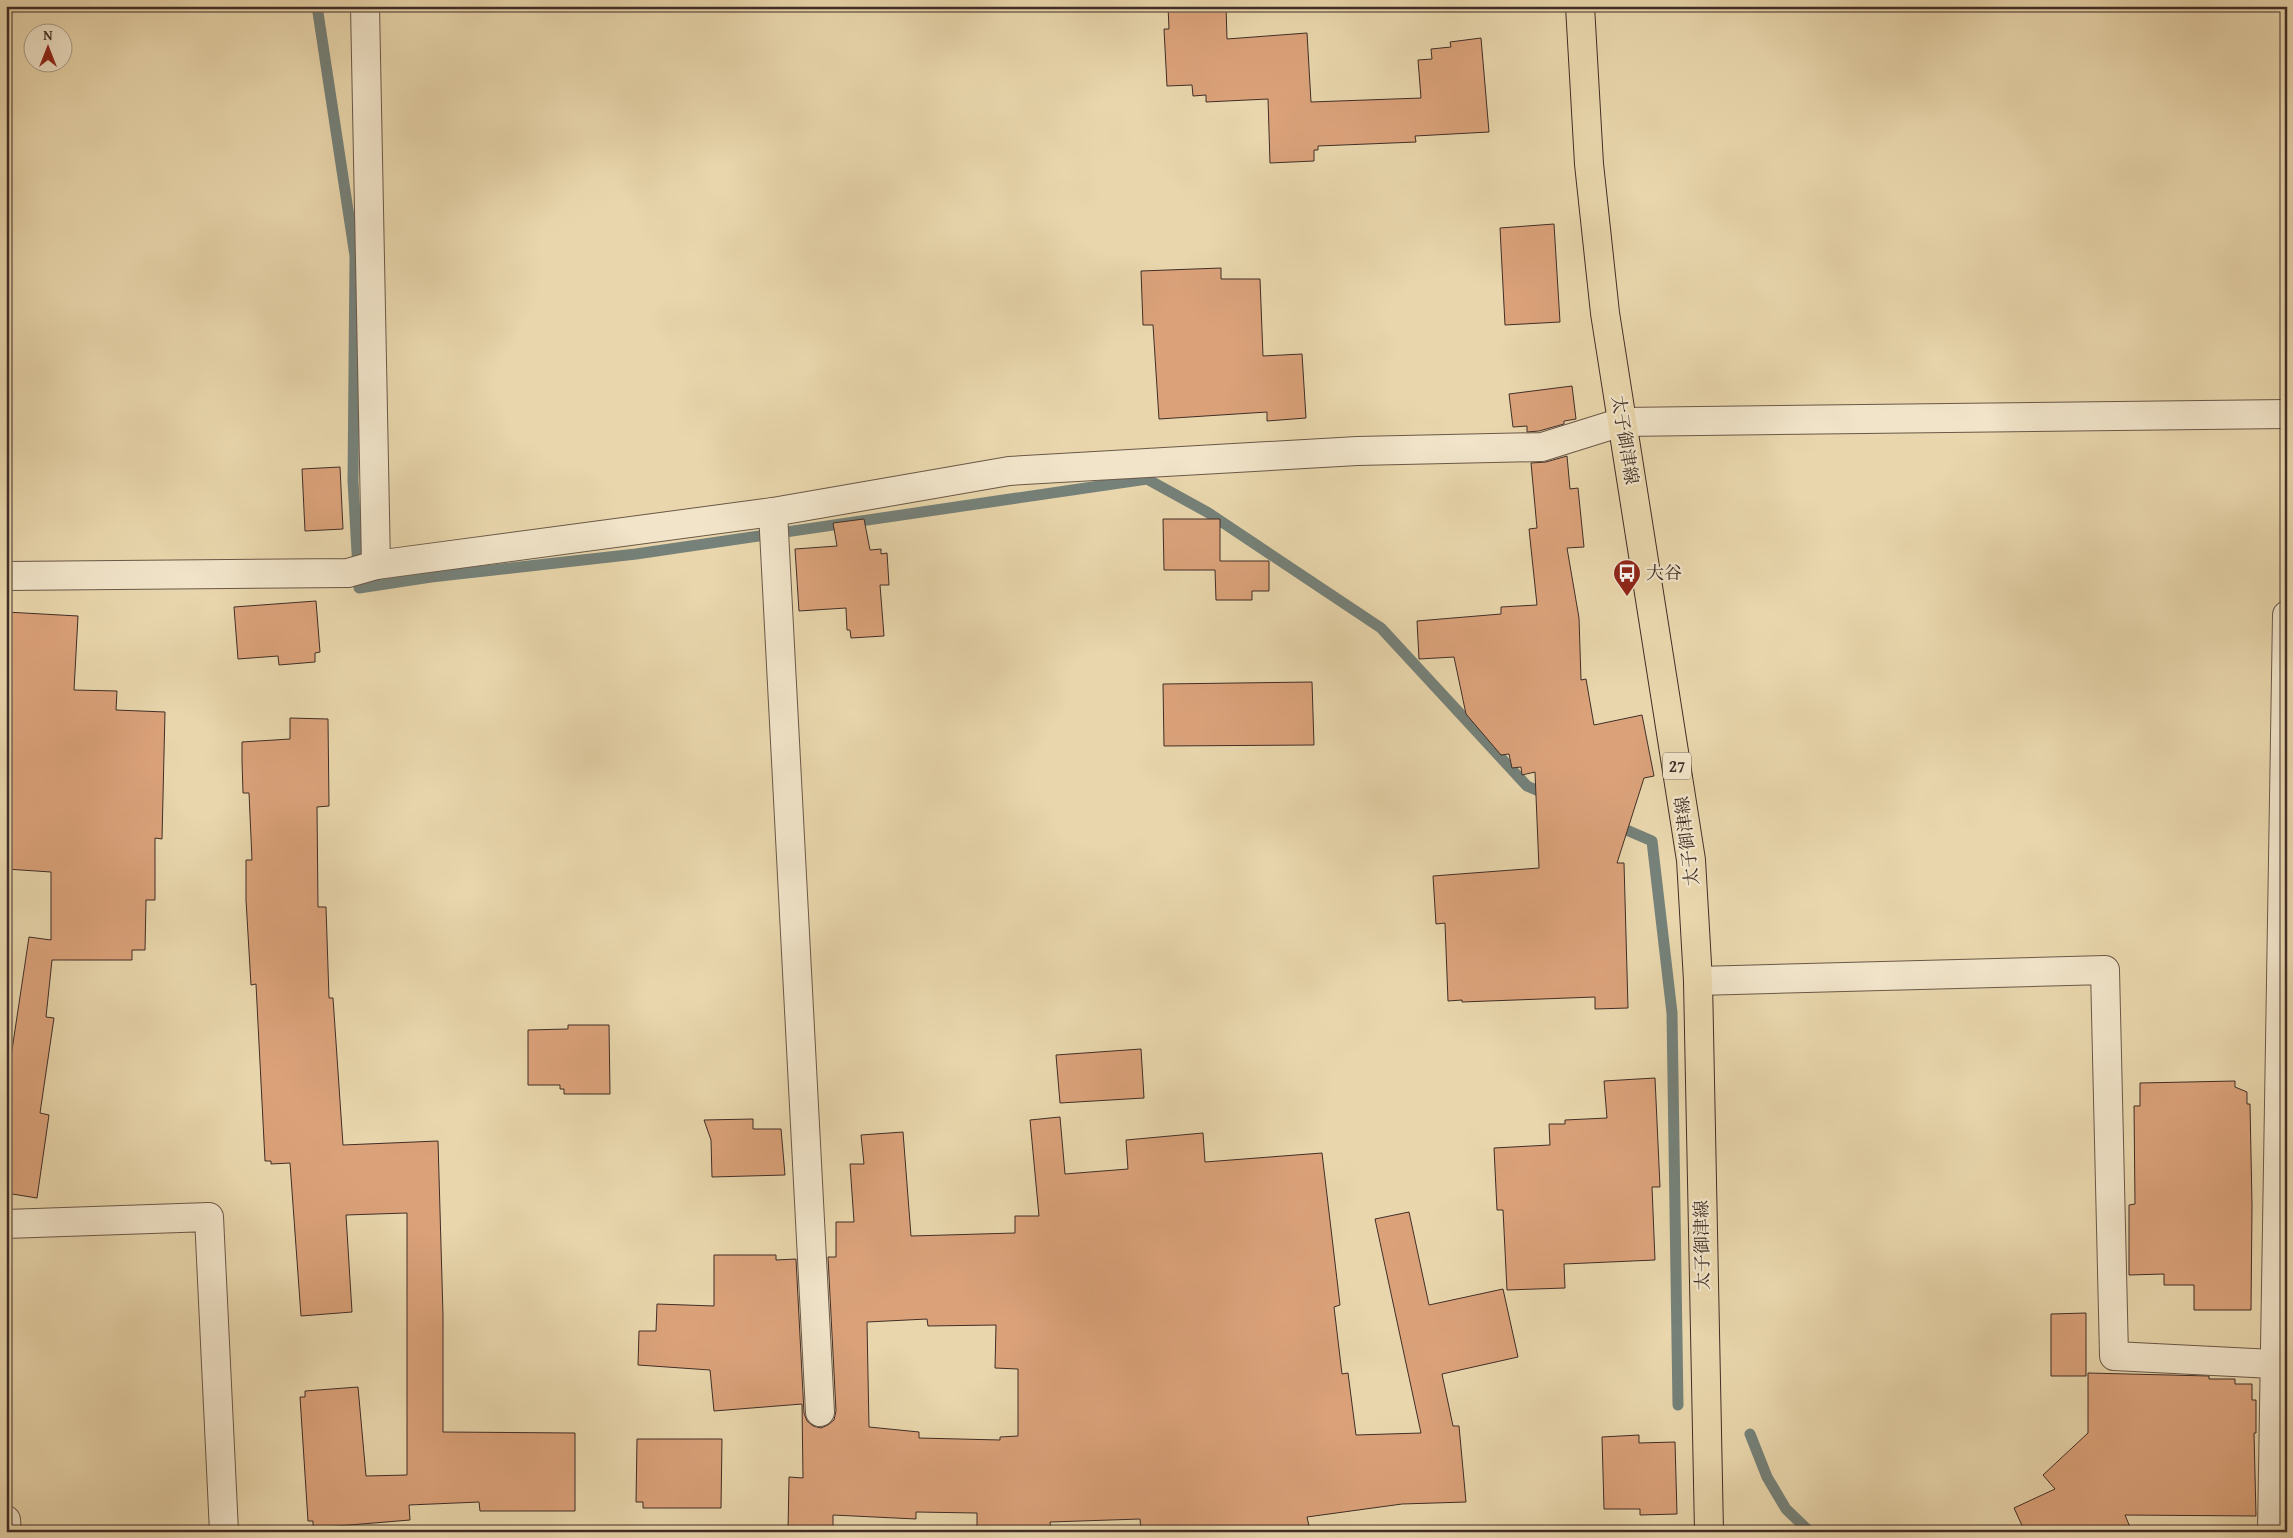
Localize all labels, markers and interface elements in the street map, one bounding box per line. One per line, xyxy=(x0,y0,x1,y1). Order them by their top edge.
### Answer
north arrow xyxy=(22,22,72,72)
text: N xyxy=(43,25,53,45)
street label: 太子御津線 xyxy=(1605,393,1646,486)
bus stop icon: 大谷 xyxy=(1612,558,1642,597)
place label: 大谷 xyxy=(1646,559,1682,586)
road number: 27 xyxy=(1663,752,1691,779)
street label: 太子御津線 xyxy=(1668,795,1705,887)
street label: 太子御津線 xyxy=(1687,1200,1716,1290)

